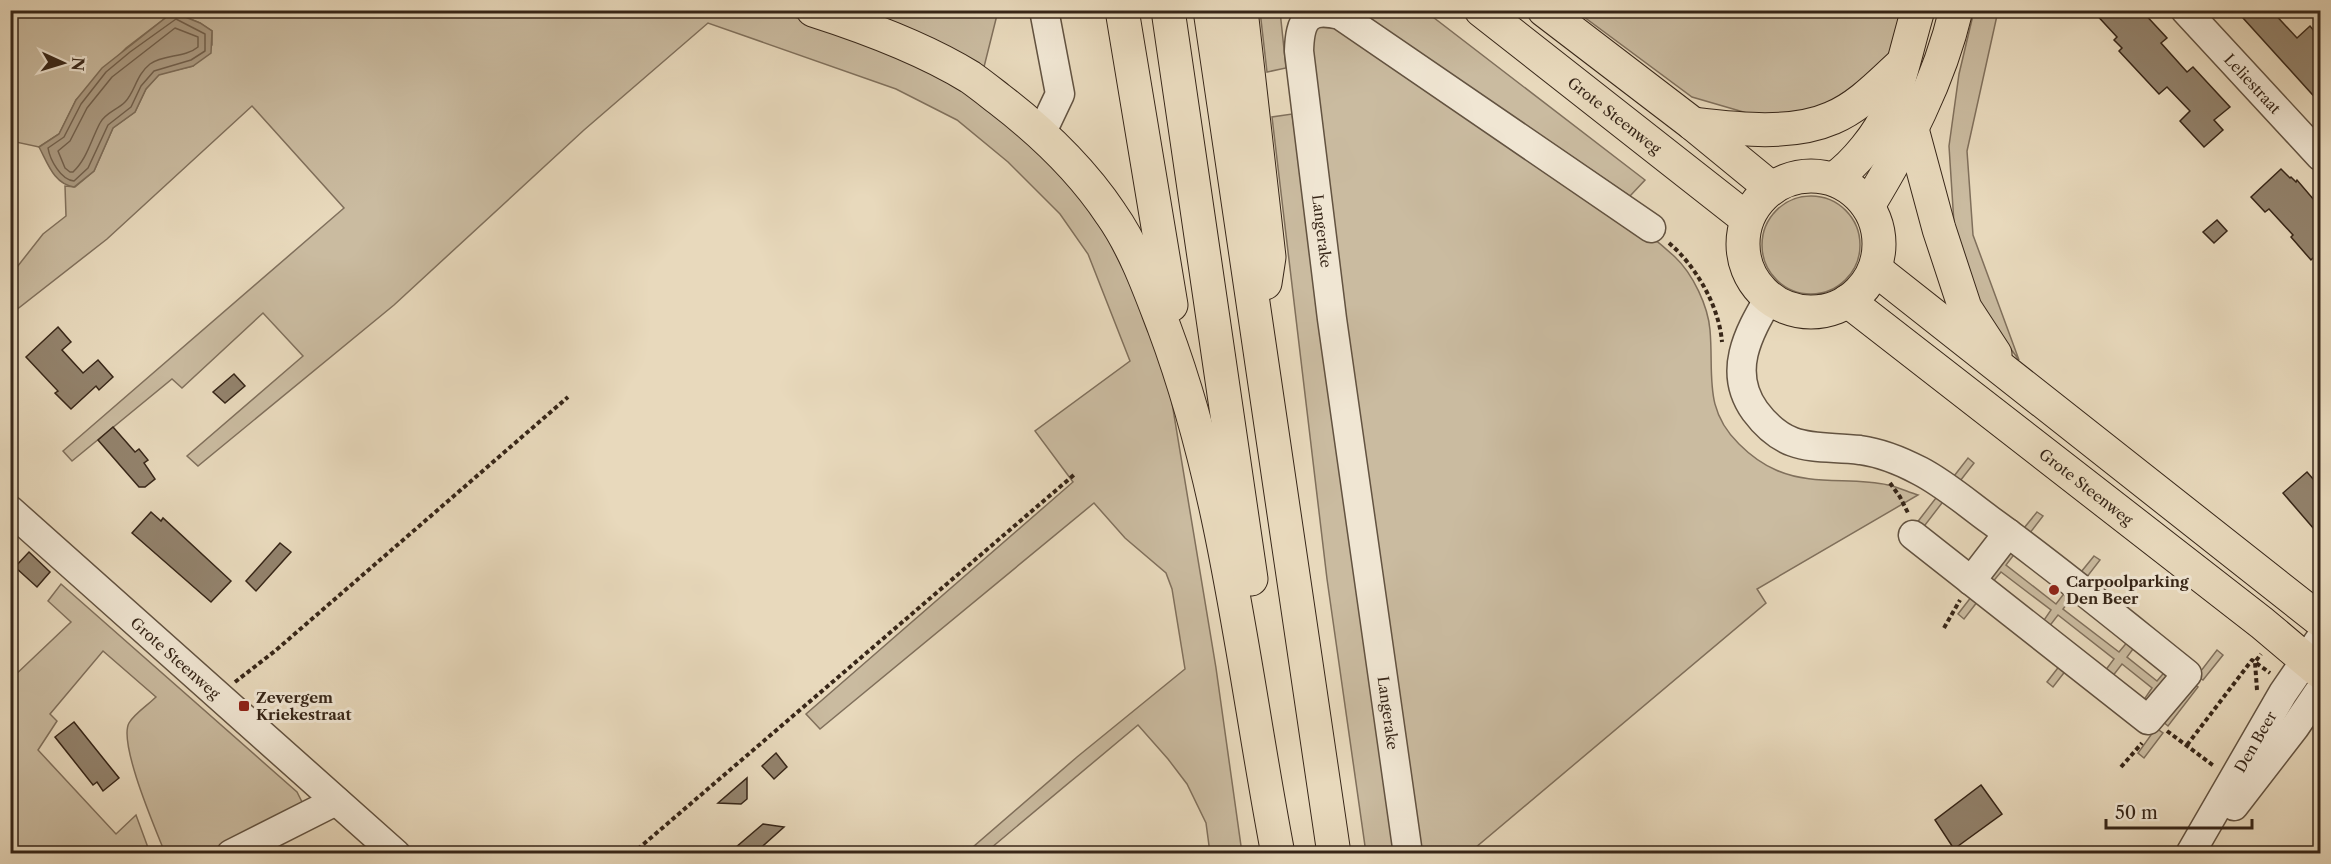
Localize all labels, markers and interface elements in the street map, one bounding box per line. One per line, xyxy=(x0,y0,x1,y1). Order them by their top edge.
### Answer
north arrow xyxy=(33,33,93,93)
street label: Leliestraat xyxy=(2221,49,2286,118)
text: N xyxy=(67,56,88,72)
street label: Grote Steenweg xyxy=(1564,72,1665,158)
street label: Langerake xyxy=(1308,193,1336,269)
street label: Grote Steenweg xyxy=(2036,444,2137,529)
place label: Carpoolparking Den Beer xyxy=(2066,572,2189,608)
marker: Carpoolparking Den Beer xyxy=(2047,583,2061,597)
street label: Grote Steenweg xyxy=(127,613,225,703)
street label: Langerake xyxy=(1373,675,1403,751)
place label: Zevergem Kriekestraat xyxy=(256,688,352,724)
marker: Zevergem Kriekestraat xyxy=(237,699,251,713)
street label: Den Beer xyxy=(2230,707,2280,775)
scale bar xyxy=(2106,792,2252,830)
text: 50 m xyxy=(2115,802,2158,824)

